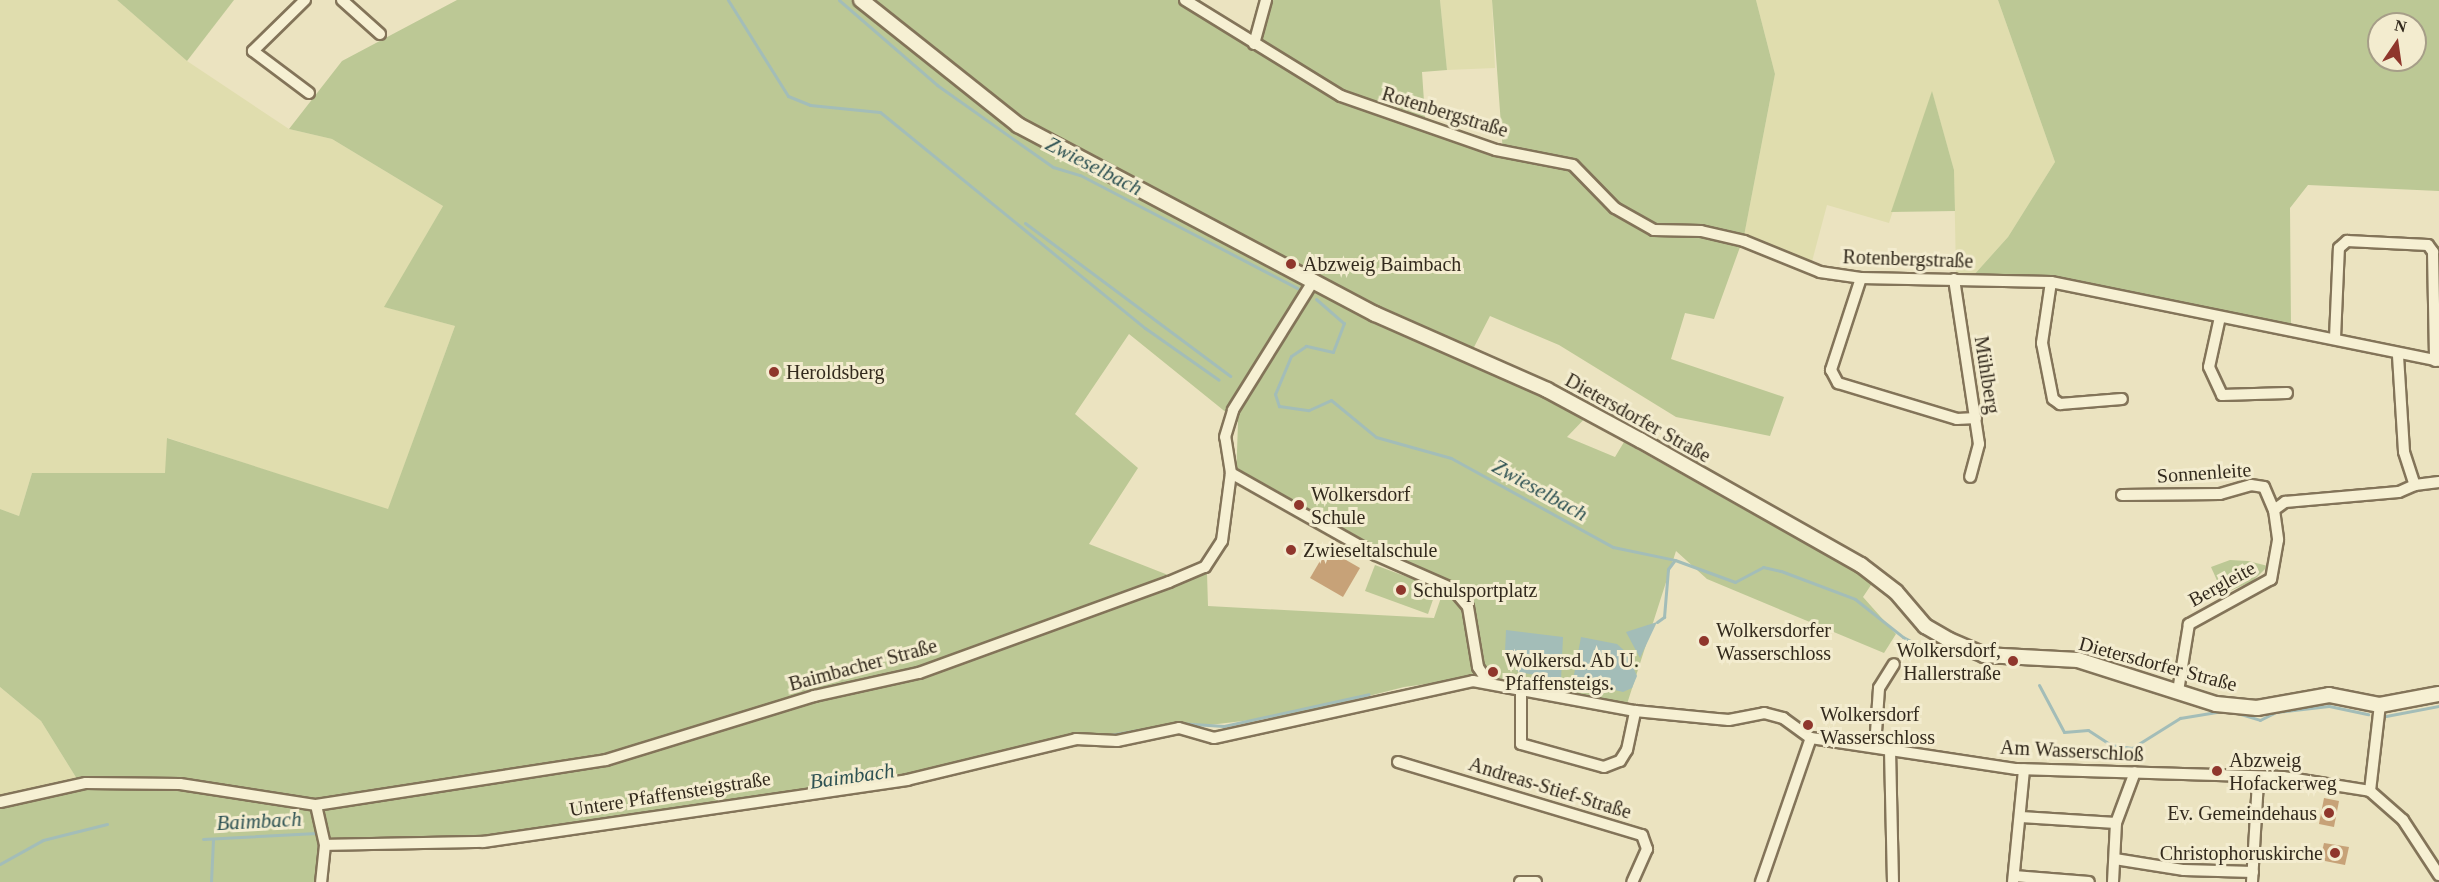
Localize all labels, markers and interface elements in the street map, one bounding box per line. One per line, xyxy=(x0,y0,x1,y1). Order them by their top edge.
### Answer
north arrow xyxy=(2367,12,2427,72)
text: N xyxy=(2393,16,2408,36)
street label: Rotenbergstraße xyxy=(1379,81,1511,143)
water label: Zwieselbach xyxy=(1042,131,1146,201)
street label: Rotenbergstraße xyxy=(1842,245,1974,273)
place label: Abzweig Baimbach xyxy=(1303,252,1461,276)
marker: Abzweig Baimbach xyxy=(1284,257,1298,271)
street label: Mühlberg xyxy=(1969,334,2005,416)
place label: Heroldsberg xyxy=(786,360,884,384)
marker: Heroldsberg xyxy=(767,365,781,379)
street label: Dietersdorfer Straße xyxy=(1561,368,1715,468)
water label: Zwieselbach xyxy=(1488,454,1592,526)
street label: Sonnenleite xyxy=(2156,458,2252,488)
place label: Wolkersdorf Schule xyxy=(1311,482,1410,529)
marker: Wolkersdorf Schule xyxy=(1292,498,1306,512)
place label: Zwieseltalschule xyxy=(1303,538,1437,562)
marker: Zwieseltalschule xyxy=(1284,543,1298,557)
street label: Bergleite xyxy=(2184,556,2260,612)
place label: Schulsportplatz xyxy=(1413,578,1537,602)
marker: Schulsportplatz xyxy=(1394,583,1408,597)
place label: Wolkersdorfer Wasserschloss xyxy=(1716,618,1831,665)
street label: Dietersdorfer Straße xyxy=(2076,631,2240,697)
street label: Baimbacher Straße xyxy=(786,634,940,696)
marker: Wolkersdorfer Wasserschloss xyxy=(1697,634,1711,648)
place label: Wolkersdorf, Hallerstraße xyxy=(1897,638,2001,685)
place label: Wolkersd. Ab U. Pfaffensteigs. xyxy=(1505,648,1640,695)
marker: Wolkersdorf, Hallerstraße xyxy=(2006,654,2020,668)
marker: Wolkersd. Ab U. Pfaffensteigs. xyxy=(1486,665,1500,679)
place label: Wolkersdorf Wasserschloss xyxy=(1820,702,1935,749)
marker: Wolkersdorf Wasserschloss xyxy=(1801,718,1815,732)
street label: Am Wasserschloß xyxy=(1999,735,2145,767)
place label: Abzweig Hofackerweg xyxy=(2229,748,2337,795)
street label: Andreas-Stief-Straße xyxy=(1466,752,1634,824)
water label: Baimbach xyxy=(808,758,896,794)
marker: Abzweig Hofackerweg xyxy=(2210,764,2224,778)
street label: Untere Pfaffensteigstraße xyxy=(568,766,772,822)
place label: Ev. Gemeindehaus xyxy=(2167,801,2317,825)
water label: Baimbach xyxy=(216,806,302,836)
marker: Ev. Gemeindehaus xyxy=(2322,806,2336,820)
place label: Christophoruskirche xyxy=(2160,841,2323,865)
marker: Christophoruskirche xyxy=(2328,846,2342,860)

